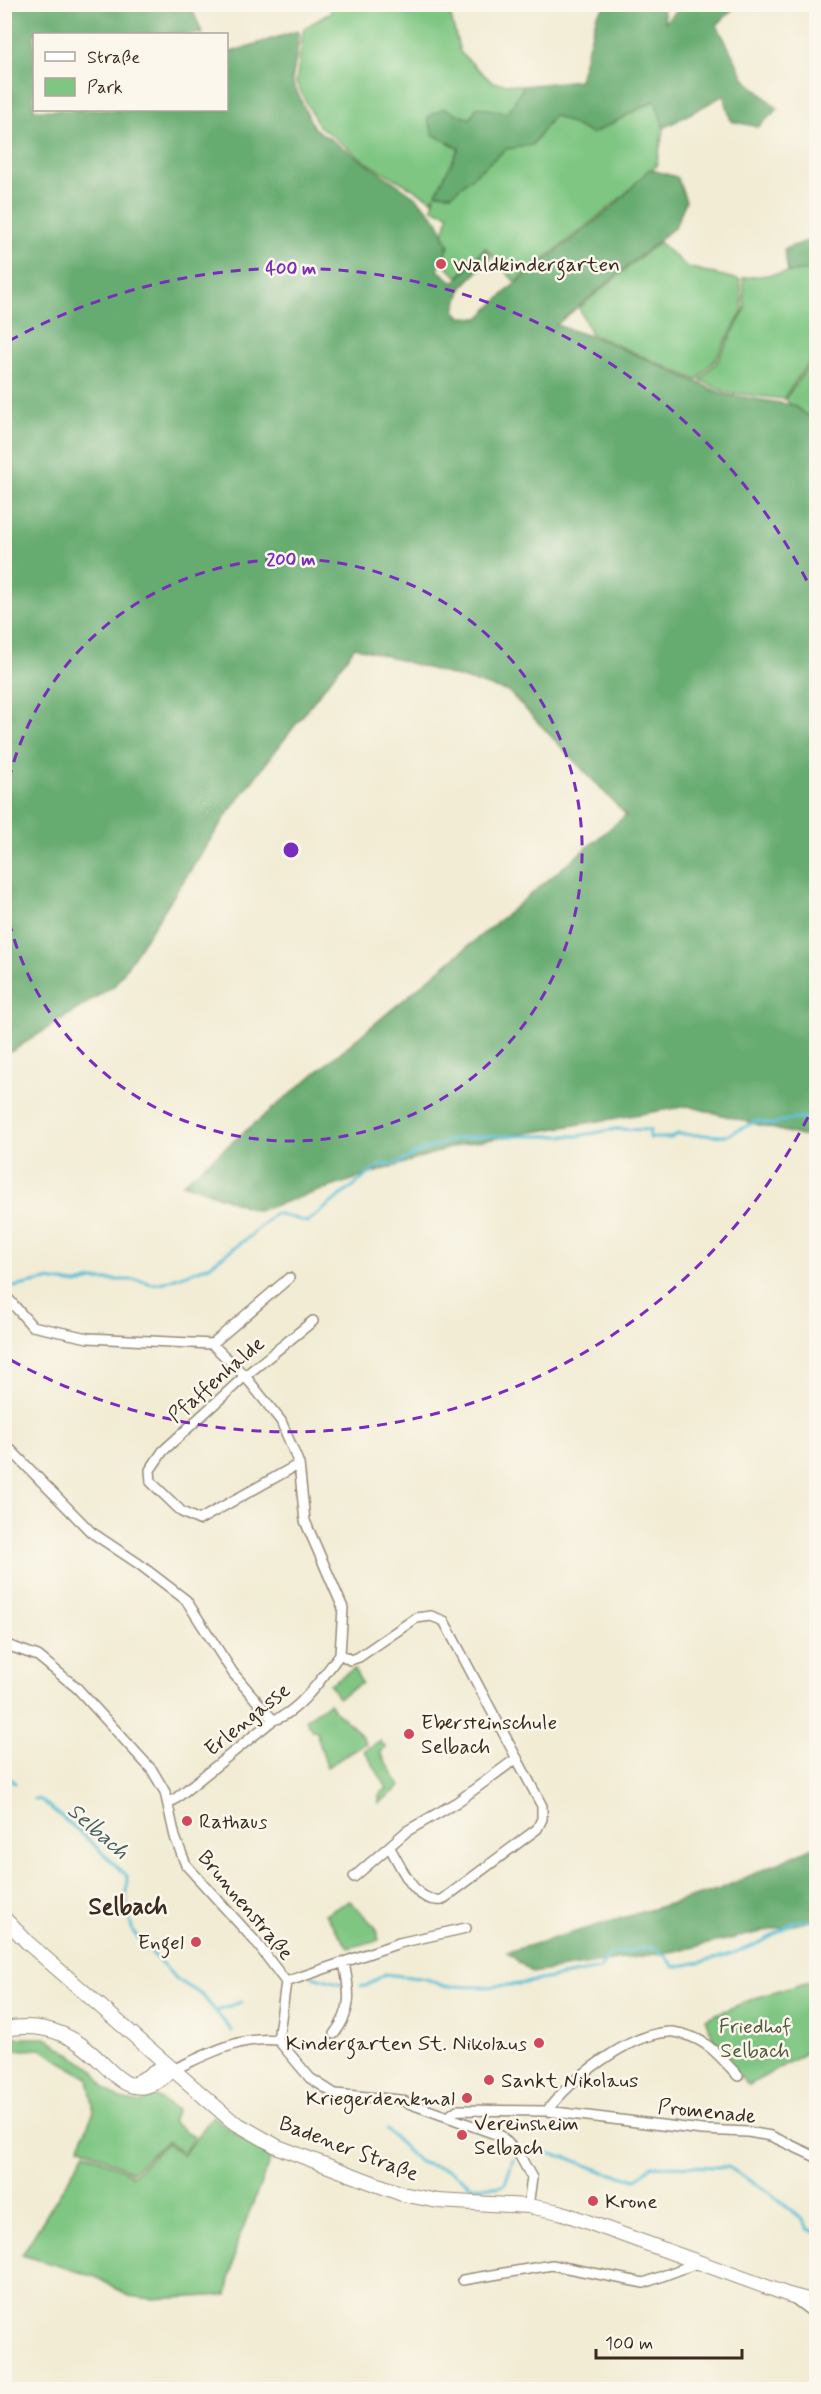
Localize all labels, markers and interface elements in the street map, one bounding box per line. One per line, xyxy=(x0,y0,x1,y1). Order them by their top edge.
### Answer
legend xyxy=(33,33,228,111)
text: Straße xyxy=(87,46,140,70)
text: Park xyxy=(87,76,123,100)
place label: Waldkindergarten xyxy=(453,251,620,281)
text: 400 m xyxy=(266,257,316,281)
marker: Waldkindergarten xyxy=(434,257,448,271)
text: 200 m xyxy=(266,548,316,572)
centre of rings xyxy=(281,840,301,860)
street label: Pfaffenhalde xyxy=(162,1330,271,1429)
street label: Erlengasse xyxy=(199,1677,296,1763)
place label: Ebersteinschule Selbach xyxy=(421,1709,557,1761)
marker: Ebersteinschule Selbach xyxy=(402,1727,416,1741)
water label: Selbach xyxy=(61,1797,135,1866)
place label: Rathaus xyxy=(199,1808,267,1836)
marker: Rathaus xyxy=(180,1814,194,1828)
street label: Brunnenstraße xyxy=(191,1845,300,1967)
district label: Selbach xyxy=(88,1892,168,1923)
place label: Engel xyxy=(138,1929,184,1959)
marker: Engel xyxy=(189,1935,203,1949)
park label: Friedhof Selbach xyxy=(719,2013,791,2065)
place label: Kindergarten St. Nikolaus xyxy=(286,2030,527,2060)
marker: Kindergarten St. Nikolaus xyxy=(532,2036,546,2050)
place label: Sankt Nikolaus xyxy=(501,2067,638,2095)
marker: Sankt Nikolaus xyxy=(482,2073,496,2087)
place label: Kriegerdenkmal xyxy=(306,2085,455,2114)
marker: Kriegerdenkmal xyxy=(460,2091,474,2105)
street label: Promenade xyxy=(656,2093,758,2131)
street label: Badener Straße xyxy=(275,2109,422,2188)
place label: Vereinsheim Selbach xyxy=(474,2110,579,2162)
marker: Vereinsheim Selbach xyxy=(455,2128,469,2142)
place label: Krone xyxy=(605,2188,657,2216)
marker: Krone xyxy=(586,2194,600,2208)
scale bar xyxy=(596,2322,742,2360)
text: 100 m xyxy=(605,2332,653,2356)

